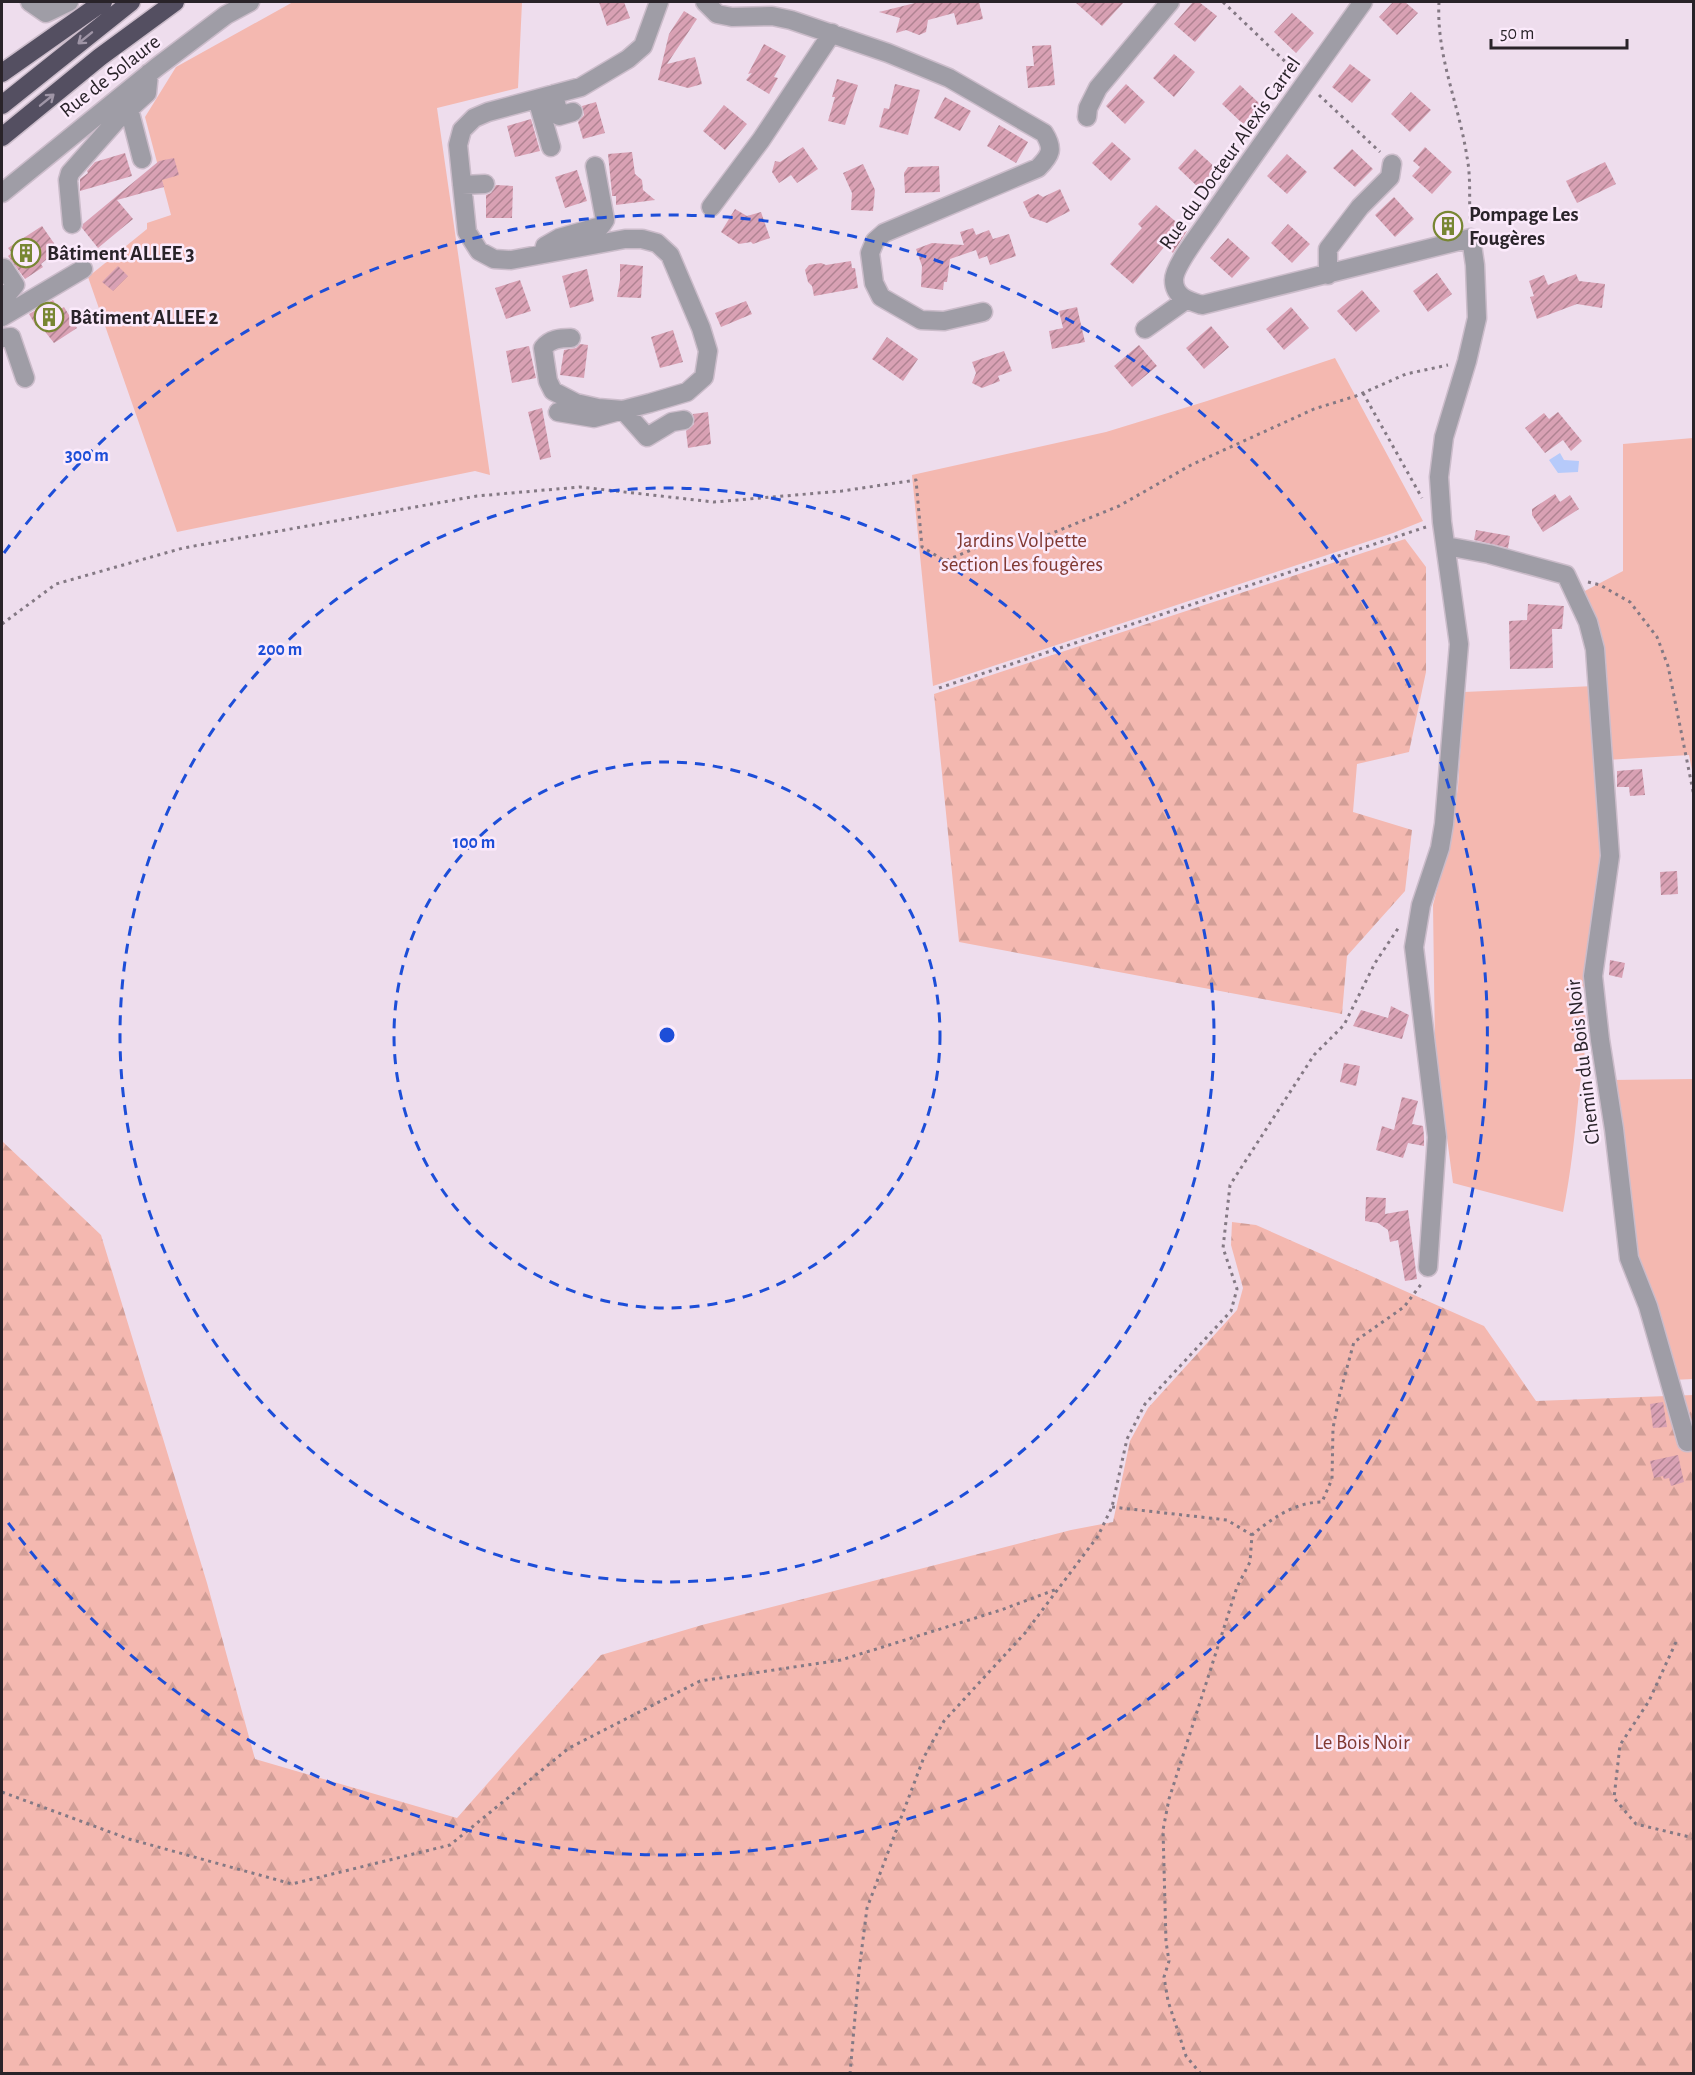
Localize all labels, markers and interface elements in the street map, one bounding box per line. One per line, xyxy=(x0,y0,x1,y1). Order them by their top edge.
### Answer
scale bar xyxy=(1491,12,1628,50)
text: 50 m xyxy=(1500,25,1534,43)
street label: Rue de Solaure xyxy=(56,31,164,121)
one-way arrow xyxy=(77,31,93,44)
street label: Rue du Docteur Alexis Carrel xyxy=(1155,53,1305,253)
one-way arrow xyxy=(39,93,54,107)
place label: Pompage Les Fougères xyxy=(1469,204,1579,249)
building icon: Pompage Les Fougères xyxy=(1432,210,1464,242)
building icon: Bâtiment ALLEE 3 xyxy=(10,237,42,269)
place label: Bâtiment ALLEE 3 xyxy=(47,243,194,264)
building icon: Bâtiment ALLEE 2 xyxy=(33,301,65,333)
place label: Bâtiment ALLEE 2 xyxy=(70,307,218,328)
text: 300 m xyxy=(65,447,109,465)
park label: Jardins Volpette section Les fougères xyxy=(941,530,1103,575)
text: 200 m xyxy=(258,641,302,659)
text: 100 m xyxy=(453,834,495,852)
street label: Chemin du Bois Noir xyxy=(1562,978,1604,1146)
centre of rings xyxy=(657,1025,677,1045)
park label: Le Bois Noir xyxy=(1314,1732,1410,1753)

